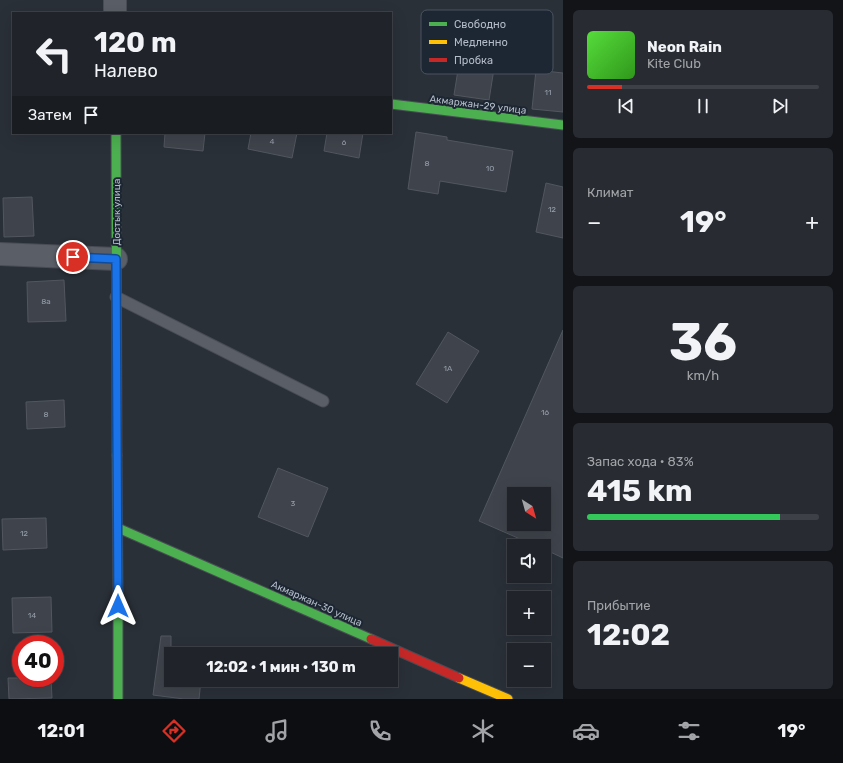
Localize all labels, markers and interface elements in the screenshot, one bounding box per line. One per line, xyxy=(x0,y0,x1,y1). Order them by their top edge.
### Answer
legend xyxy=(421,10,553,74)
text: Свободно xyxy=(454,18,506,31)
text: 120 m xyxy=(94,26,177,59)
icon: left xyxy=(28,28,80,80)
text: Медленно xyxy=(454,36,508,49)
text: Neon Rain xyxy=(647,38,722,56)
text: Пробка xyxy=(454,54,493,67)
text: Kite Club xyxy=(647,56,701,71)
text: Налево xyxy=(94,60,158,82)
house number: 11 xyxy=(545,88,551,97)
street label: Акмаржан-29 улица xyxy=(429,93,527,117)
icon: previous xyxy=(615,95,637,117)
icon: pause xyxy=(692,95,714,117)
icon: next xyxy=(769,95,791,117)
icon: arrive xyxy=(80,104,102,126)
text: Затем xyxy=(28,106,72,124)
house number: 4 xyxy=(270,137,275,146)
house number: 6 xyxy=(342,138,347,147)
house number: 8 xyxy=(424,159,430,168)
house number: 10 xyxy=(486,164,494,173)
street label: Достык улица xyxy=(111,178,123,246)
text: Климат xyxy=(587,185,633,200)
text: 19° xyxy=(680,204,727,240)
house number: 12 xyxy=(548,205,556,214)
text: − xyxy=(587,209,601,236)
text: + xyxy=(805,209,819,236)
pin xyxy=(56,240,90,274)
icon: arrive xyxy=(62,246,84,268)
house number: 8а xyxy=(41,297,51,306)
text: 36 xyxy=(669,311,737,373)
house number: 1А xyxy=(444,364,453,373)
text: km/h xyxy=(687,368,719,383)
house number: 16 xyxy=(541,408,549,417)
house number: 8 xyxy=(43,410,49,419)
text: Запас хода · 83% xyxy=(587,454,694,469)
text: 415 km xyxy=(587,473,692,509)
north arrow xyxy=(507,487,551,531)
map controls xyxy=(507,487,551,687)
house number: 3 xyxy=(291,499,296,508)
house number: 12 xyxy=(20,529,28,538)
button: sound xyxy=(507,539,551,583)
street label: Акмаржан-30 улица xyxy=(269,578,364,629)
position arrow xyxy=(97,585,139,627)
button: + xyxy=(507,591,551,635)
text: Прибытие xyxy=(587,598,651,613)
house number: 14 xyxy=(28,611,36,620)
text: 12:02 xyxy=(587,617,670,653)
speed limit sign: 40 xyxy=(12,635,64,687)
button: − xyxy=(507,643,551,687)
text: 12:02 · 1 мин · 130 m xyxy=(206,658,356,676)
icon: directions xyxy=(160,717,188,745)
icon: music xyxy=(263,717,291,745)
icon: phone xyxy=(366,717,394,745)
icon: climate xyxy=(469,717,497,745)
icon: car xyxy=(572,717,600,745)
icon: filters xyxy=(675,717,703,745)
text: 12:01 xyxy=(38,720,85,742)
text: 19° xyxy=(778,720,805,742)

